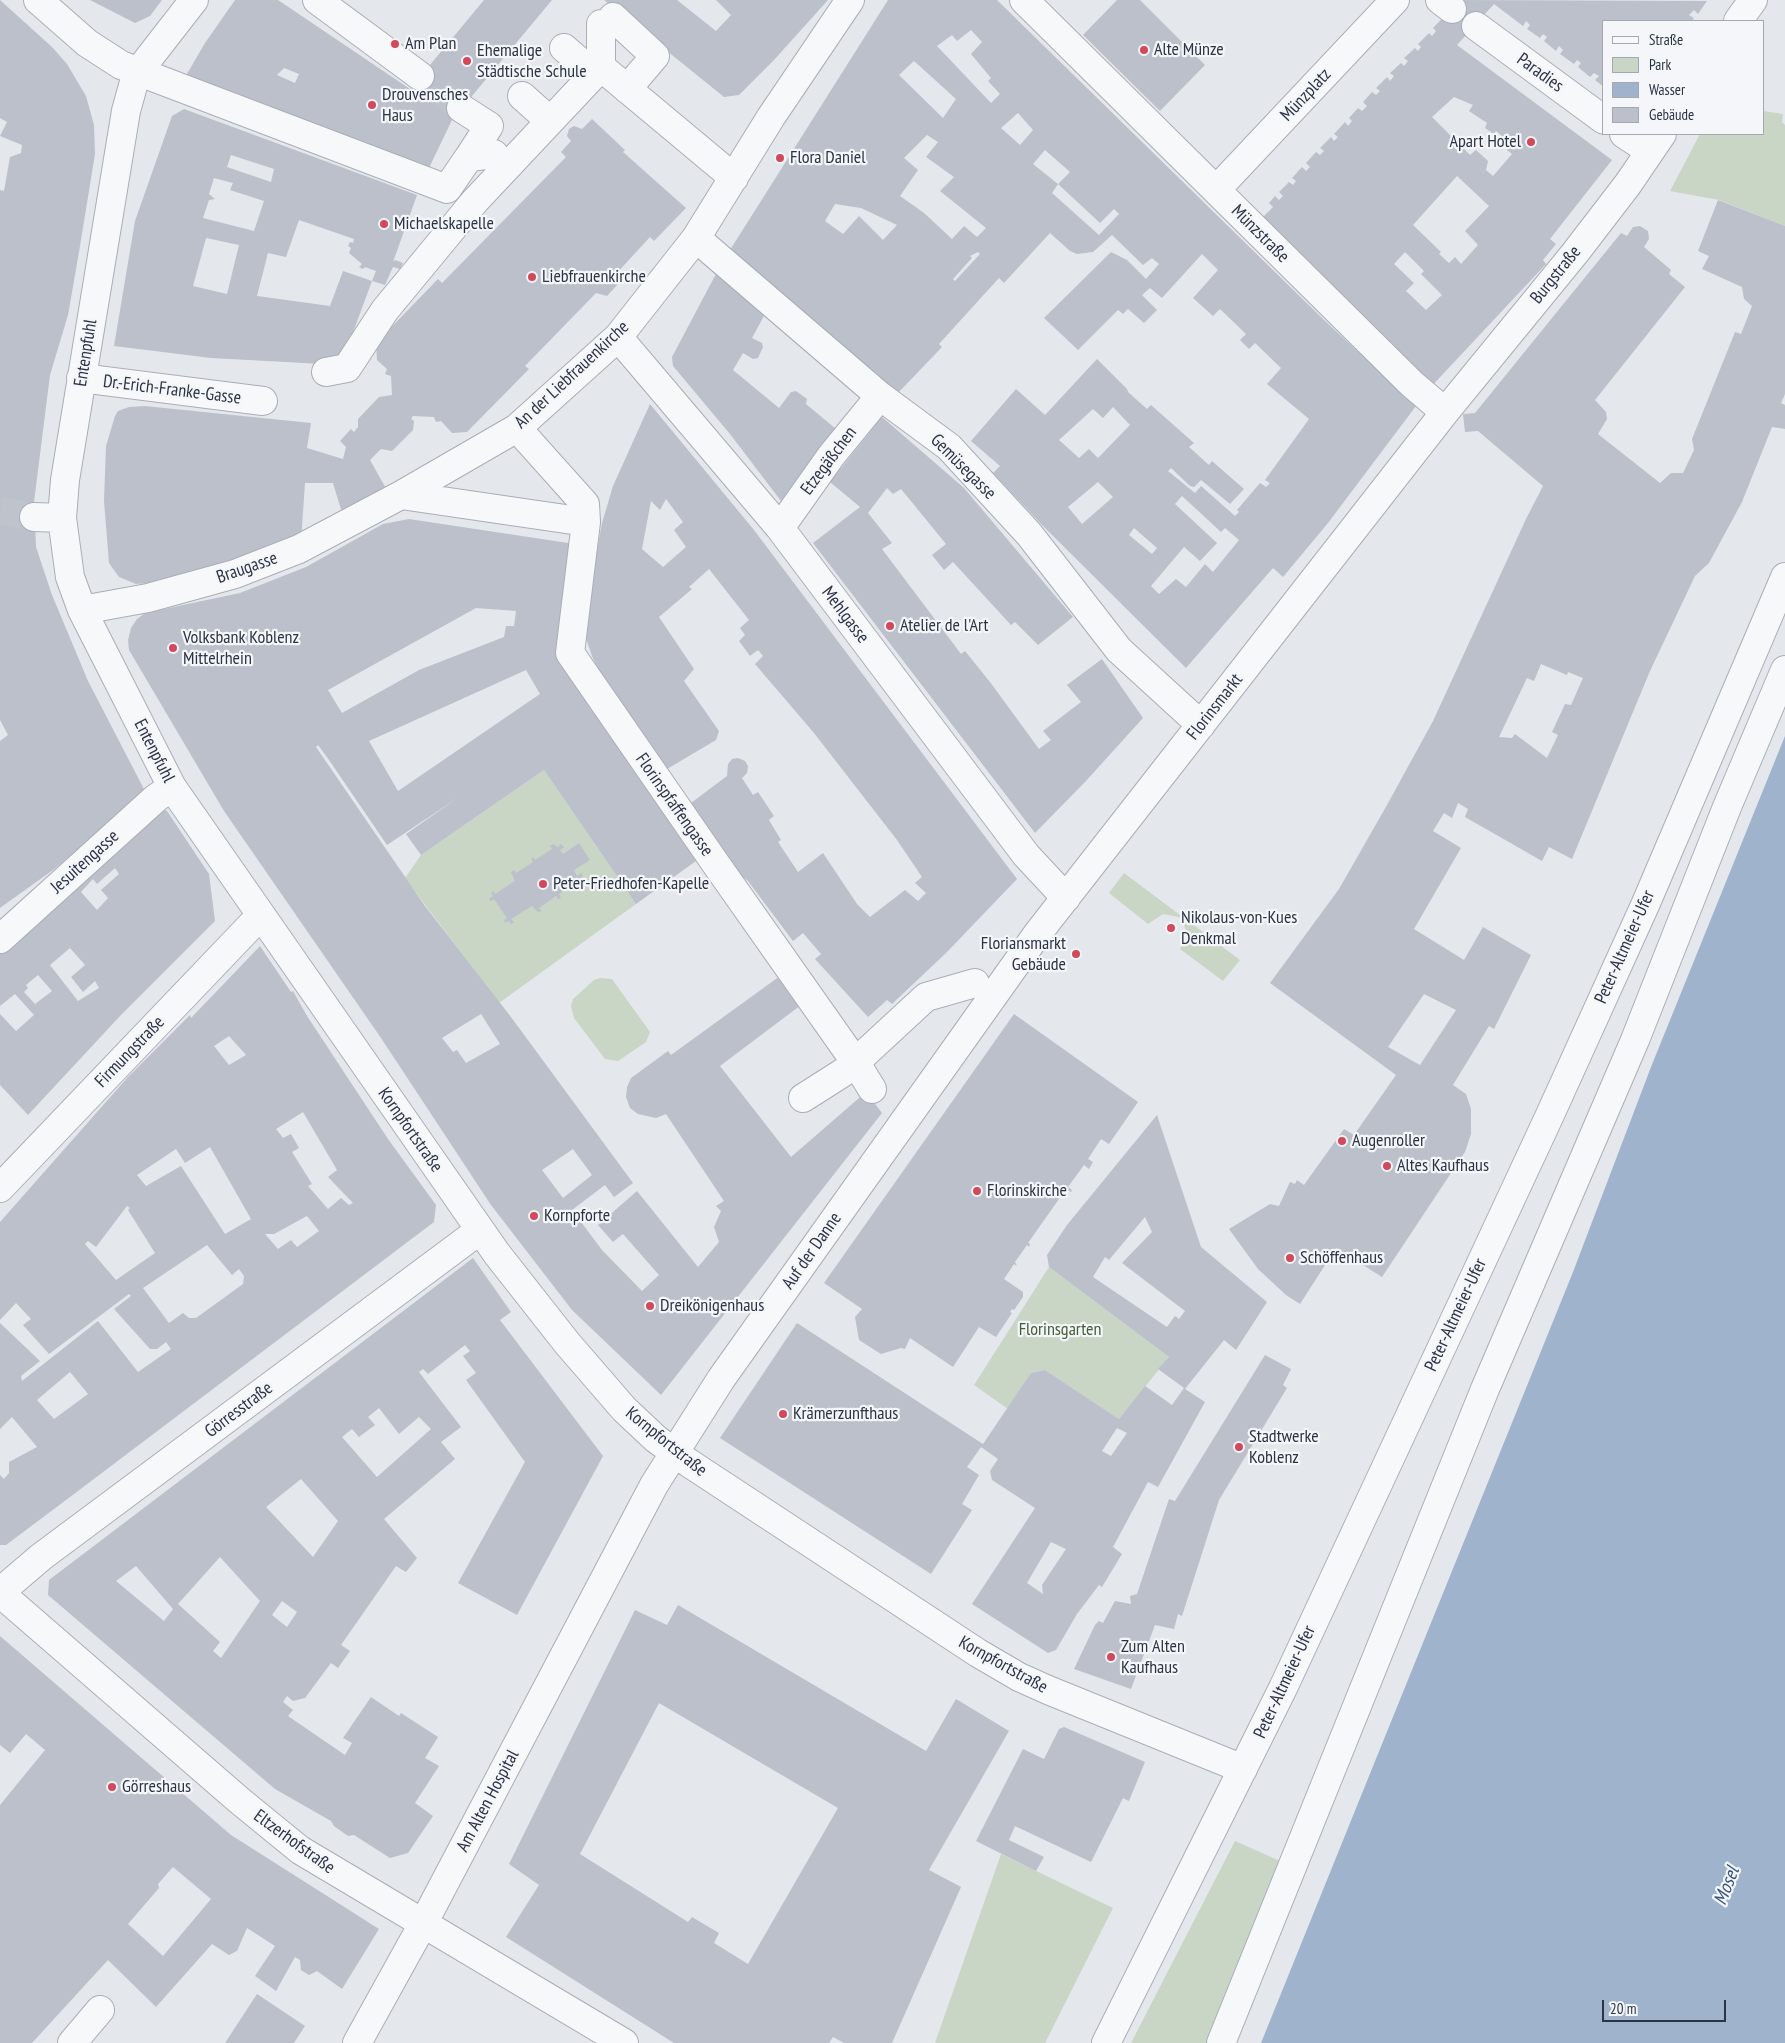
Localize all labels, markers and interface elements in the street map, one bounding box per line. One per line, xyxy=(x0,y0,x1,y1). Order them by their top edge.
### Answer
legend xyxy=(1602,20,1765,135)
text: Straße xyxy=(1649,30,1683,49)
place label: Am Plan xyxy=(405,33,456,55)
marker: Am Plan xyxy=(389,38,401,50)
place label: Alte Münze xyxy=(1154,39,1224,61)
place label: Ehemalige Städtische Schule xyxy=(477,40,587,82)
marker: Alte Münze xyxy=(1138,44,1150,56)
street label: Paradies xyxy=(1513,49,1567,97)
marker: Ehemalige Städtische Schule xyxy=(461,55,473,67)
text: Park xyxy=(1649,55,1671,74)
street label: Münzplatz xyxy=(1276,64,1336,126)
text: Wasser xyxy=(1649,80,1685,99)
place label: Drouvensches Haus xyxy=(382,84,468,126)
marker: Drouvensches Haus xyxy=(366,99,378,111)
text: Gebäude xyxy=(1649,105,1694,124)
place label: Apart Hotel xyxy=(1449,131,1521,153)
marker: Apart Hotel xyxy=(1525,136,1537,148)
place label: Flora Daniel xyxy=(790,147,865,169)
marker: Flora Daniel xyxy=(774,152,786,164)
street label: Münzstraße xyxy=(1227,201,1293,267)
place label: Michaelskapelle xyxy=(394,213,494,235)
marker: Michaelskapelle xyxy=(378,218,390,230)
street label: Burgstraße xyxy=(1526,242,1586,308)
place label: Liebfrauenkirche xyxy=(542,266,646,288)
marker: Liebfrauenkirche xyxy=(526,271,538,283)
street label: An der Liebfrauenkirche xyxy=(510,317,634,433)
street label: Entenpfuhl xyxy=(70,318,102,388)
street label: Dr.-Erich-Franke-Gasse xyxy=(102,371,242,409)
street label: Etzegäßchen xyxy=(796,423,862,499)
street label: Gemüsegasse xyxy=(926,430,1000,504)
street label: Braugasse xyxy=(214,548,280,588)
street label: Mehlgasse xyxy=(817,582,873,648)
place label: Atelier de l'Art xyxy=(900,615,988,637)
marker: Atelier de l'Art xyxy=(884,620,896,632)
place label: Volksbank Koblenz Mittelrhein xyxy=(183,627,299,670)
marker: Volksbank Koblenz Mittelrhein xyxy=(167,642,179,654)
street label: Florinsmarkt xyxy=(1182,670,1248,744)
street label: Entenpfuhl xyxy=(129,716,179,786)
street label: Florinspfaffengasse xyxy=(631,749,717,861)
street label: Jesuitengasse xyxy=(46,826,124,898)
place label: Peter-Friedhofen-Kapelle xyxy=(553,873,709,895)
marker: Peter-Friedhofen-Kapelle xyxy=(537,878,549,890)
street label: Peter-Altmeier-Ufer xyxy=(1590,887,1660,1007)
place label: Nikolaus-von-Kues Denkmal xyxy=(1181,907,1297,950)
marker: Nikolaus-von-Kues Denkmal xyxy=(1165,922,1177,934)
place label: Floriansmarkt Gebäude xyxy=(981,933,1066,976)
marker: Floriansmarkt Gebäude xyxy=(1070,948,1082,960)
street label: Firmungstraße xyxy=(91,1012,169,1092)
street label: Kornpfortstraße xyxy=(373,1084,447,1176)
place label: Augenroller xyxy=(1352,1130,1425,1152)
marker: Augenroller xyxy=(1336,1135,1348,1147)
place label: Altes Kaufhaus xyxy=(1397,1155,1489,1177)
marker: Altes Kaufhaus xyxy=(1381,1160,1393,1172)
place label: Florinskirche xyxy=(987,1180,1067,1202)
marker: Florinskirche xyxy=(971,1185,983,1197)
place label: Kornpforte xyxy=(544,1205,610,1227)
street label: Auf der Danne xyxy=(778,1209,846,1293)
marker: Kornpforte xyxy=(528,1210,540,1222)
place label: Schöffenhaus xyxy=(1300,1247,1383,1269)
marker: Schöffenhaus xyxy=(1284,1252,1296,1264)
street label: Peter-Altmeier-Ufer xyxy=(1420,1255,1492,1375)
place label: Dreikönigenhaus xyxy=(660,1295,764,1317)
marker: Dreikönigenhaus xyxy=(644,1300,656,1312)
park label: Florinsgarten xyxy=(1019,1319,1101,1341)
street label: Görresstraße xyxy=(201,1377,277,1443)
street label: Kornpfortstraße xyxy=(621,1403,711,1481)
place label: Krämerzunfthaus xyxy=(793,1403,898,1425)
marker: Krämerzunfthaus xyxy=(777,1408,789,1420)
place label: Stadtwerke Koblenz xyxy=(1249,1426,1319,1468)
marker: Stadtwerke Koblenz xyxy=(1233,1441,1245,1453)
street label: Peter-Altmeier-Ufer xyxy=(1249,1622,1321,1742)
street label: Kornpfortstraße xyxy=(955,1632,1051,1698)
place label: Zum Alten Kaufhaus xyxy=(1121,1636,1185,1678)
marker: Zum Alten Kaufhaus xyxy=(1105,1651,1117,1663)
street label: Am Alten Hospital xyxy=(452,1746,524,1856)
place label: Görreshaus xyxy=(122,1776,191,1798)
marker: Görreshaus xyxy=(106,1781,118,1793)
street label: Eltzerhofstraße xyxy=(249,1805,339,1879)
water label: Mosel xyxy=(1709,1864,1745,1908)
scale bar xyxy=(1605,1990,1729,2022)
text: 20 m xyxy=(1610,1999,1636,2018)

